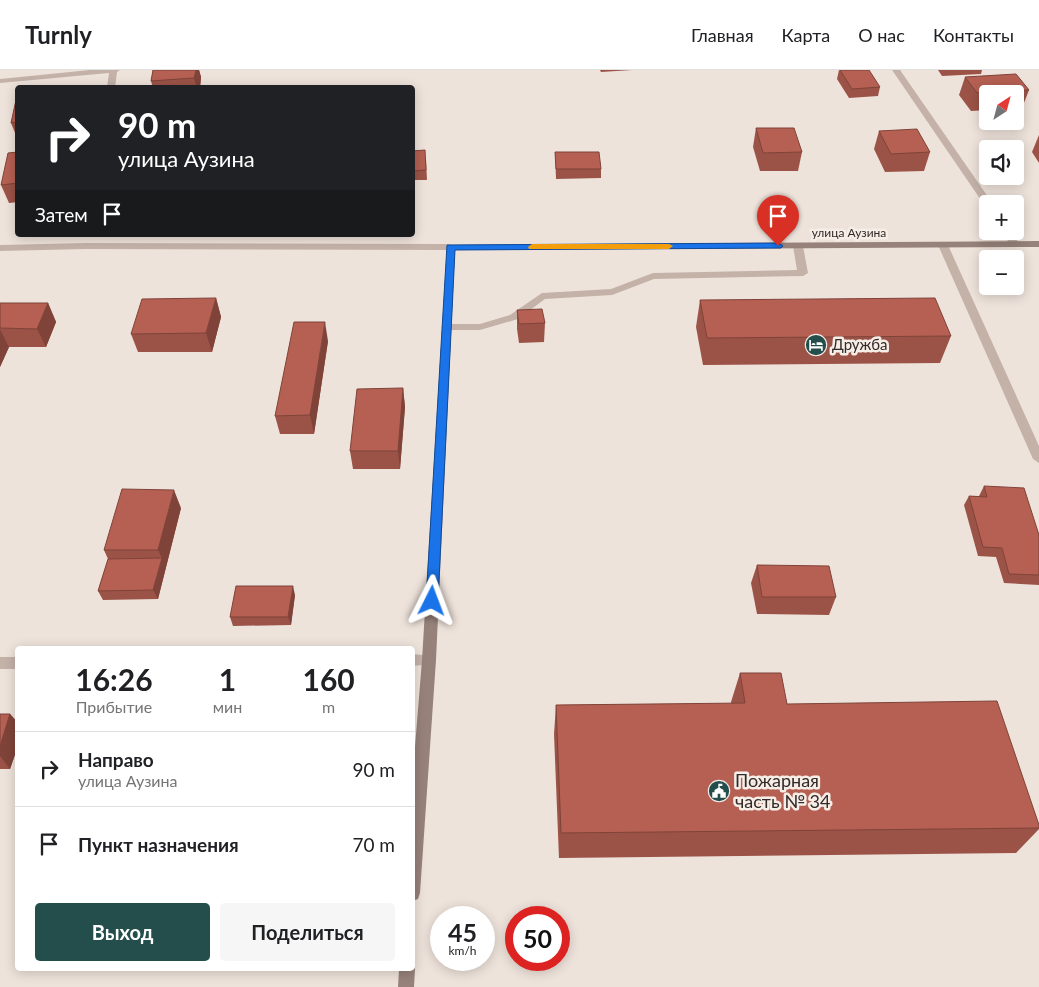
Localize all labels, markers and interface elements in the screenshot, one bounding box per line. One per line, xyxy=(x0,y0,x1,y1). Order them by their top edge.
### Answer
text: Turnly xyxy=(25,20,92,49)
text: Главная xyxy=(691,24,754,46)
text: Карта xyxy=(782,24,830,46)
text: О нас xyxy=(858,24,905,46)
text: Контакты xyxy=(933,24,1014,46)
north arrow xyxy=(979,85,1024,130)
map controls xyxy=(979,85,1024,295)
text: 90 m xyxy=(118,103,196,145)
icon: right xyxy=(35,105,100,170)
button: sound xyxy=(979,140,1024,185)
text: улица Аузина xyxy=(118,145,255,172)
pin xyxy=(757,195,799,246)
button: + xyxy=(979,195,1024,240)
icon: arrive xyxy=(98,200,126,228)
icon: arrive xyxy=(764,202,792,230)
text: Затем xyxy=(35,203,88,226)
street label: улица Аузина xyxy=(812,225,886,240)
button: − xyxy=(979,250,1024,295)
hotel icon: Дружба xyxy=(804,333,828,357)
place label: Дружба xyxy=(832,335,888,353)
position arrow xyxy=(405,574,457,626)
text: 16:26 xyxy=(75,661,153,697)
text: 1 xyxy=(219,661,236,697)
text: 160 xyxy=(303,661,355,697)
text: Прибытие xyxy=(76,697,152,716)
text: мин xyxy=(213,697,242,716)
text: m xyxy=(322,697,335,716)
text: Направо xyxy=(78,748,154,771)
icon: right xyxy=(35,755,63,783)
text: 90 m xyxy=(352,758,395,781)
place label: Пожарная часть № 34 xyxy=(735,769,830,812)
text: улица Аузина xyxy=(78,771,177,790)
public building icon: Пожарная часть № 34 xyxy=(707,779,731,803)
icon: arrive xyxy=(35,830,63,858)
text: Пункт назначения xyxy=(78,833,239,856)
text: 70 m xyxy=(352,833,395,856)
button: Выход xyxy=(35,903,210,961)
button: Поделиться xyxy=(220,903,395,961)
speed limit sign: 50 xyxy=(505,906,570,971)
text: 45 xyxy=(448,917,477,947)
text: km/h xyxy=(448,943,477,958)

